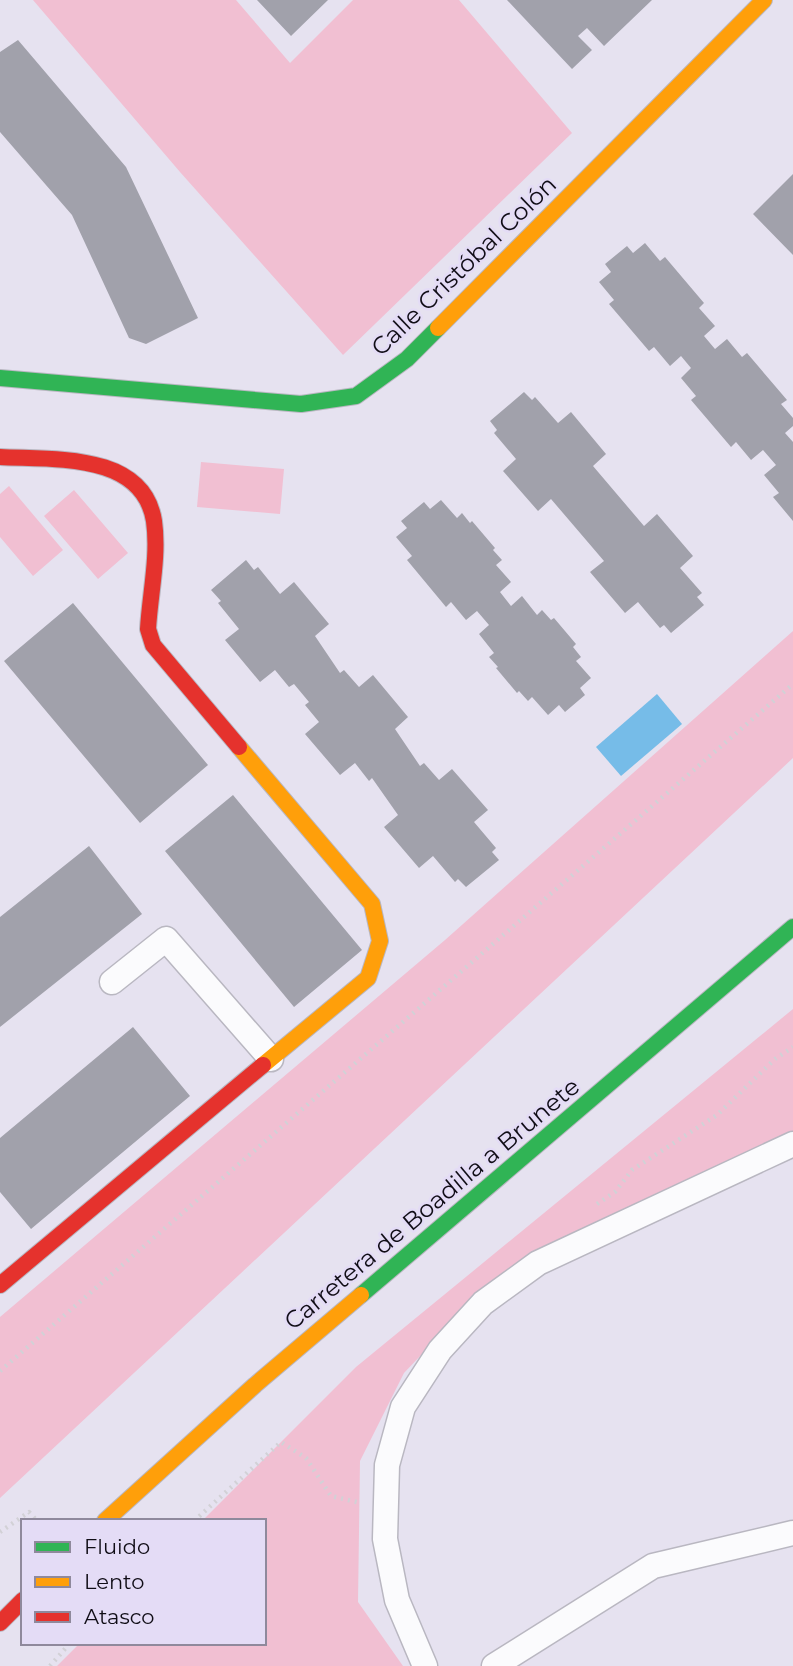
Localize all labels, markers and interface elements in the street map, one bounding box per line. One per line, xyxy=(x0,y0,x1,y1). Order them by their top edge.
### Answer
street label: Calle Cristóbal Colón xyxy=(365,170,562,362)
street label: Carretera de Boadilla a Brunete xyxy=(278,1072,585,1336)
legend xyxy=(21,1519,266,1645)
text: Fluido xyxy=(84,1534,150,1559)
text: Lento xyxy=(84,1569,144,1594)
text: Atasco xyxy=(84,1604,155,1629)

